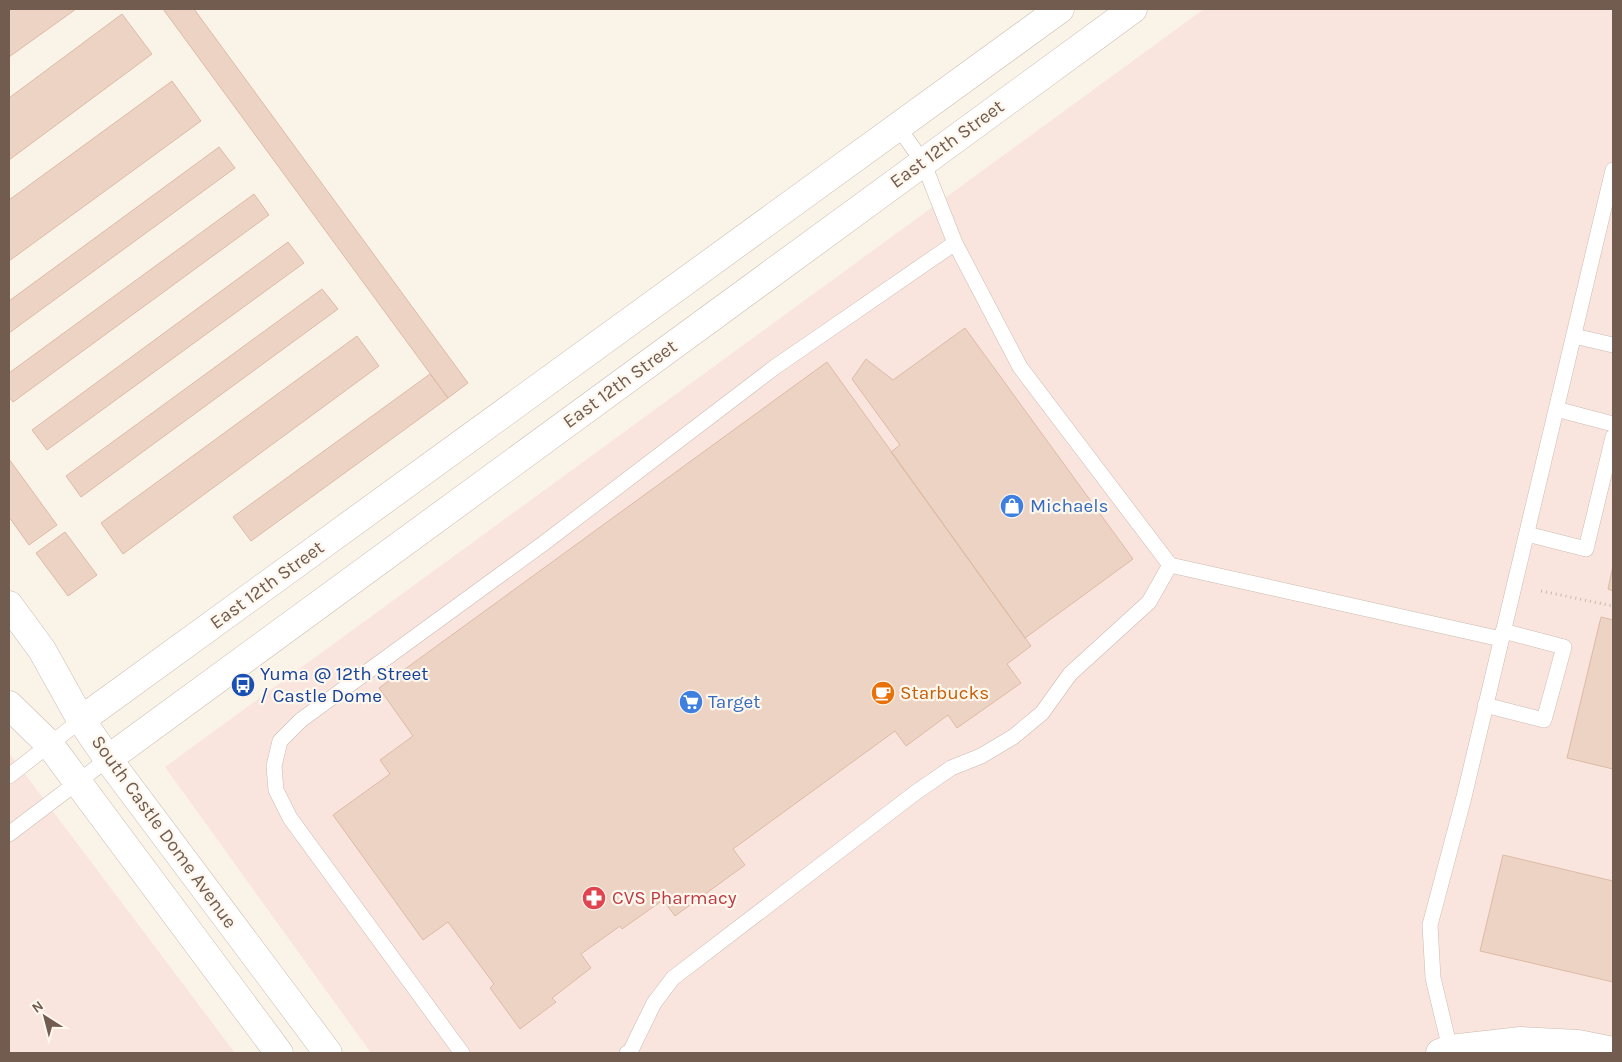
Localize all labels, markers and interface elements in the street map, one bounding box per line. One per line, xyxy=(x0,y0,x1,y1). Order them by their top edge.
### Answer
street label: East 12th Street xyxy=(886,95,1008,193)
street label: East 12th Street xyxy=(559,335,681,433)
shop icon: Michaels xyxy=(999,493,1025,519)
place label: Michaels xyxy=(1030,495,1109,517)
street label: East 12th Street xyxy=(206,536,328,634)
place label: Yuma @ 12th Street / Castle Dome xyxy=(260,663,428,707)
bus stop icon: Yuma @ 12th Street / Castle Dome xyxy=(230,672,256,698)
cafe icon: Starbucks xyxy=(870,680,896,706)
place label: Starbucks xyxy=(900,682,989,704)
supermarket icon: Target xyxy=(678,689,704,715)
place label: Target xyxy=(708,691,761,713)
street label: South Castle Dome Avenue xyxy=(87,731,241,933)
pharmacy icon: CVS Pharmacy xyxy=(581,885,607,911)
place label: CVS Pharmacy xyxy=(612,887,737,909)
north arrow xyxy=(20,992,70,1042)
text: N xyxy=(29,997,47,1017)

